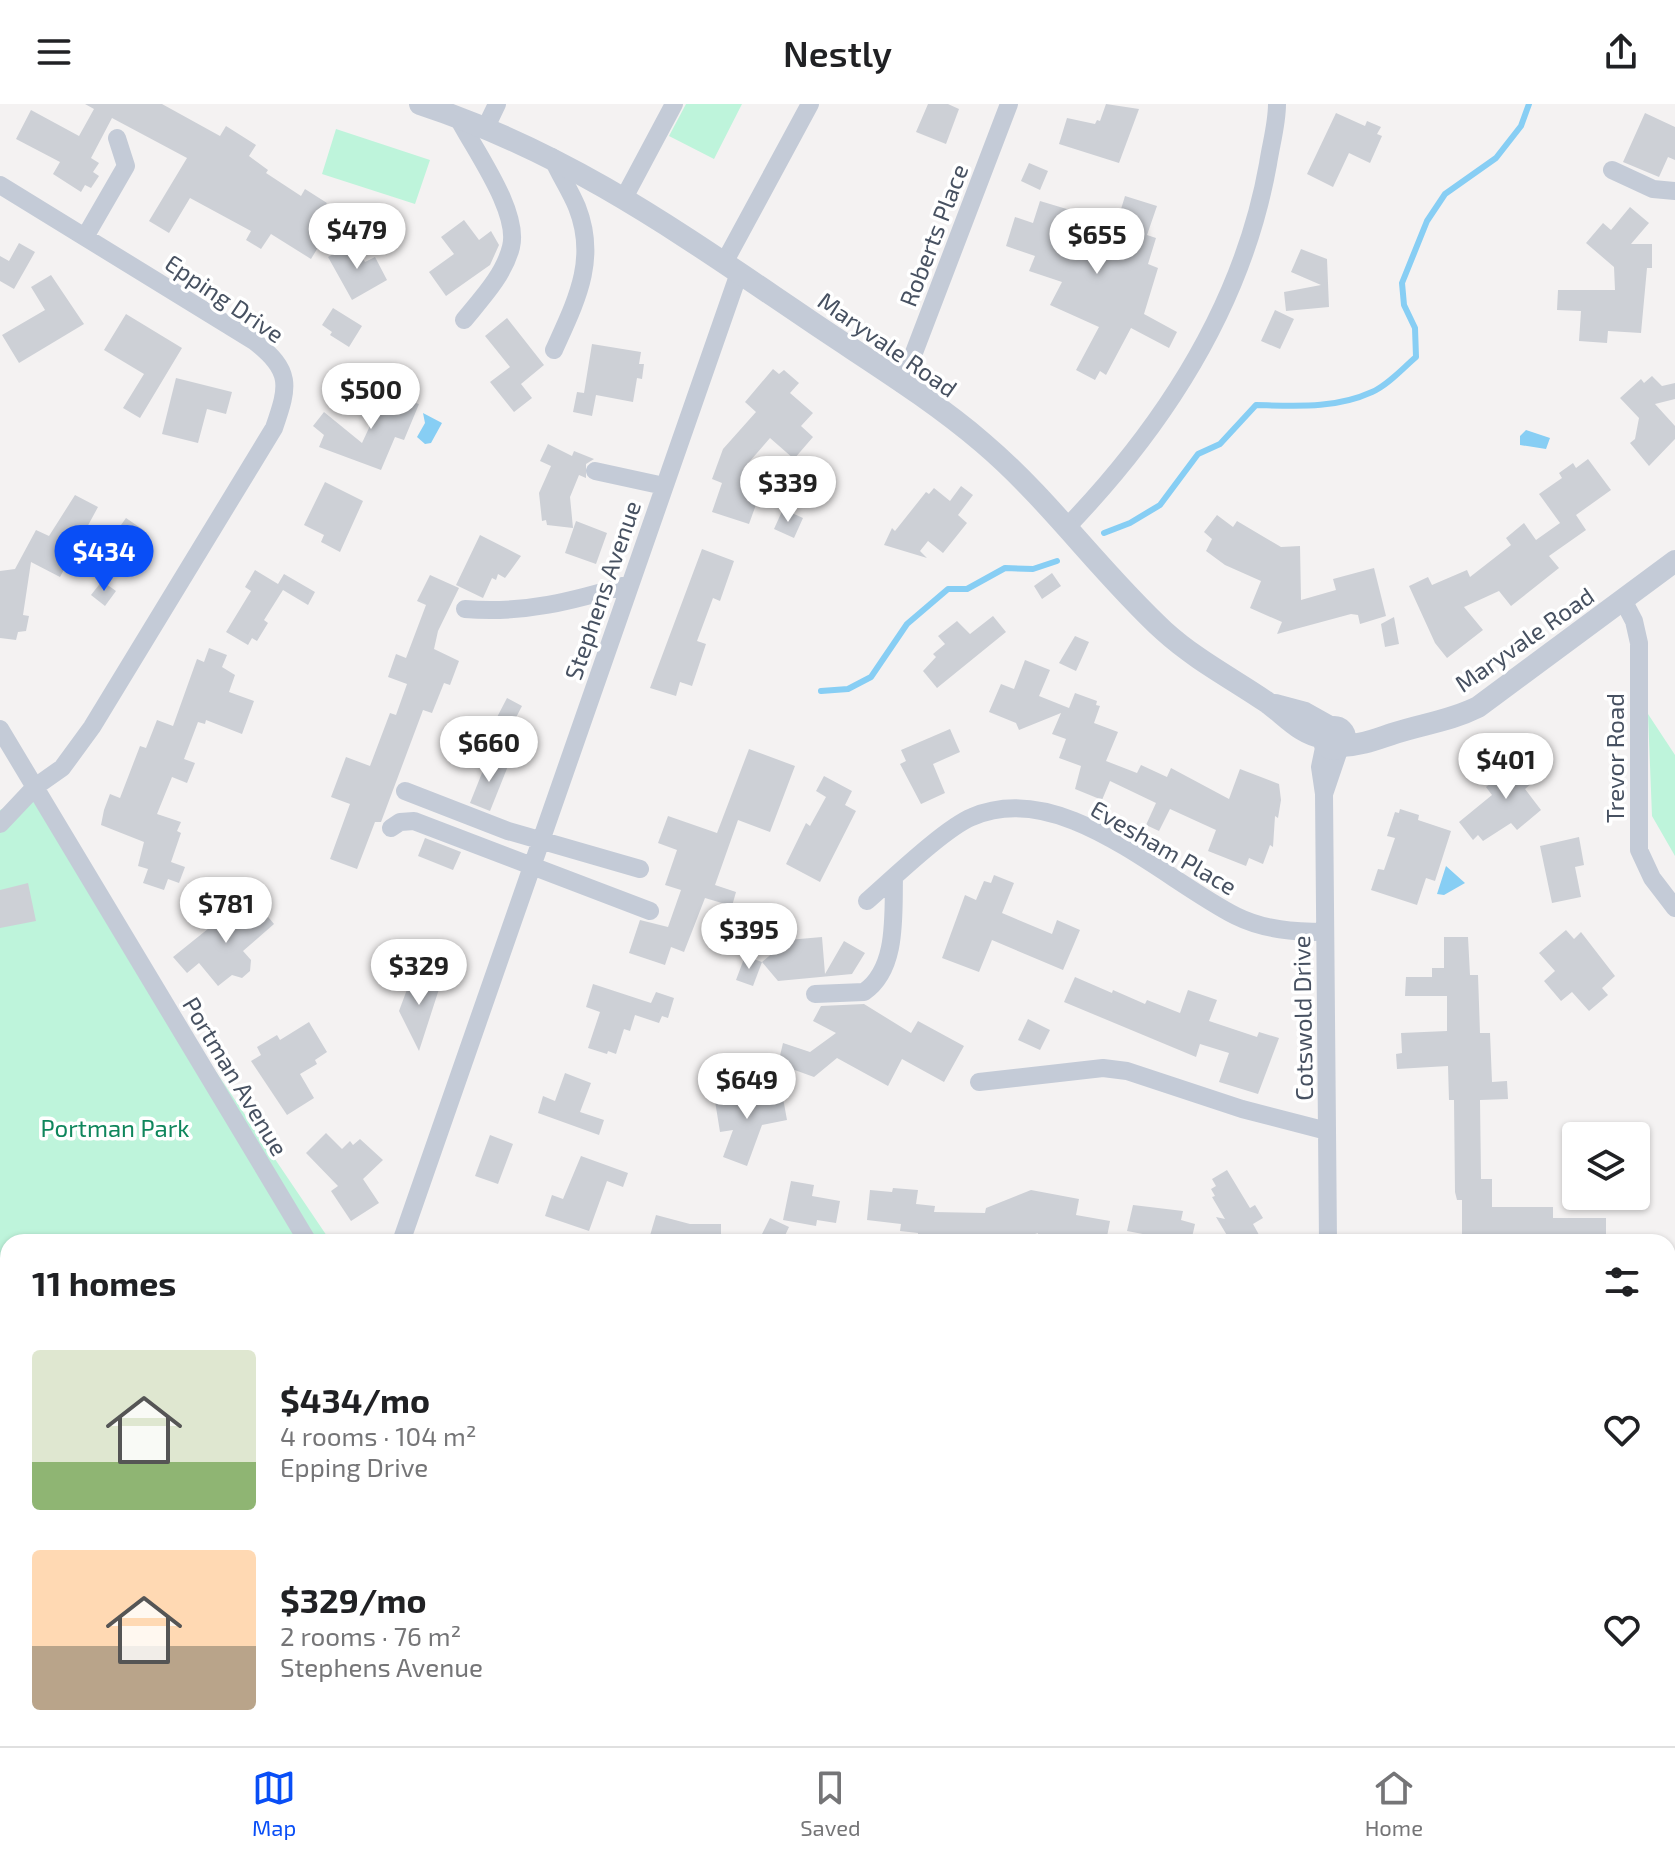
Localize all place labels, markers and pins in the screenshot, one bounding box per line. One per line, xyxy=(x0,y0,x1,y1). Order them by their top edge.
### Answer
pin: $479 xyxy=(310,203,404,271)
pin: $655 xyxy=(1050,208,1144,276)
pin: $500 xyxy=(324,363,418,431)
pin: $339 xyxy=(741,456,835,524)
pin: $434 xyxy=(57,525,151,593)
pin: $660 xyxy=(442,716,536,784)
pin: $401 xyxy=(1459,733,1553,801)
pin: $781 xyxy=(179,877,273,945)
pin: $395 xyxy=(702,903,796,971)
pin: $329 xyxy=(372,939,466,1007)
pin: $649 xyxy=(700,1053,794,1121)

